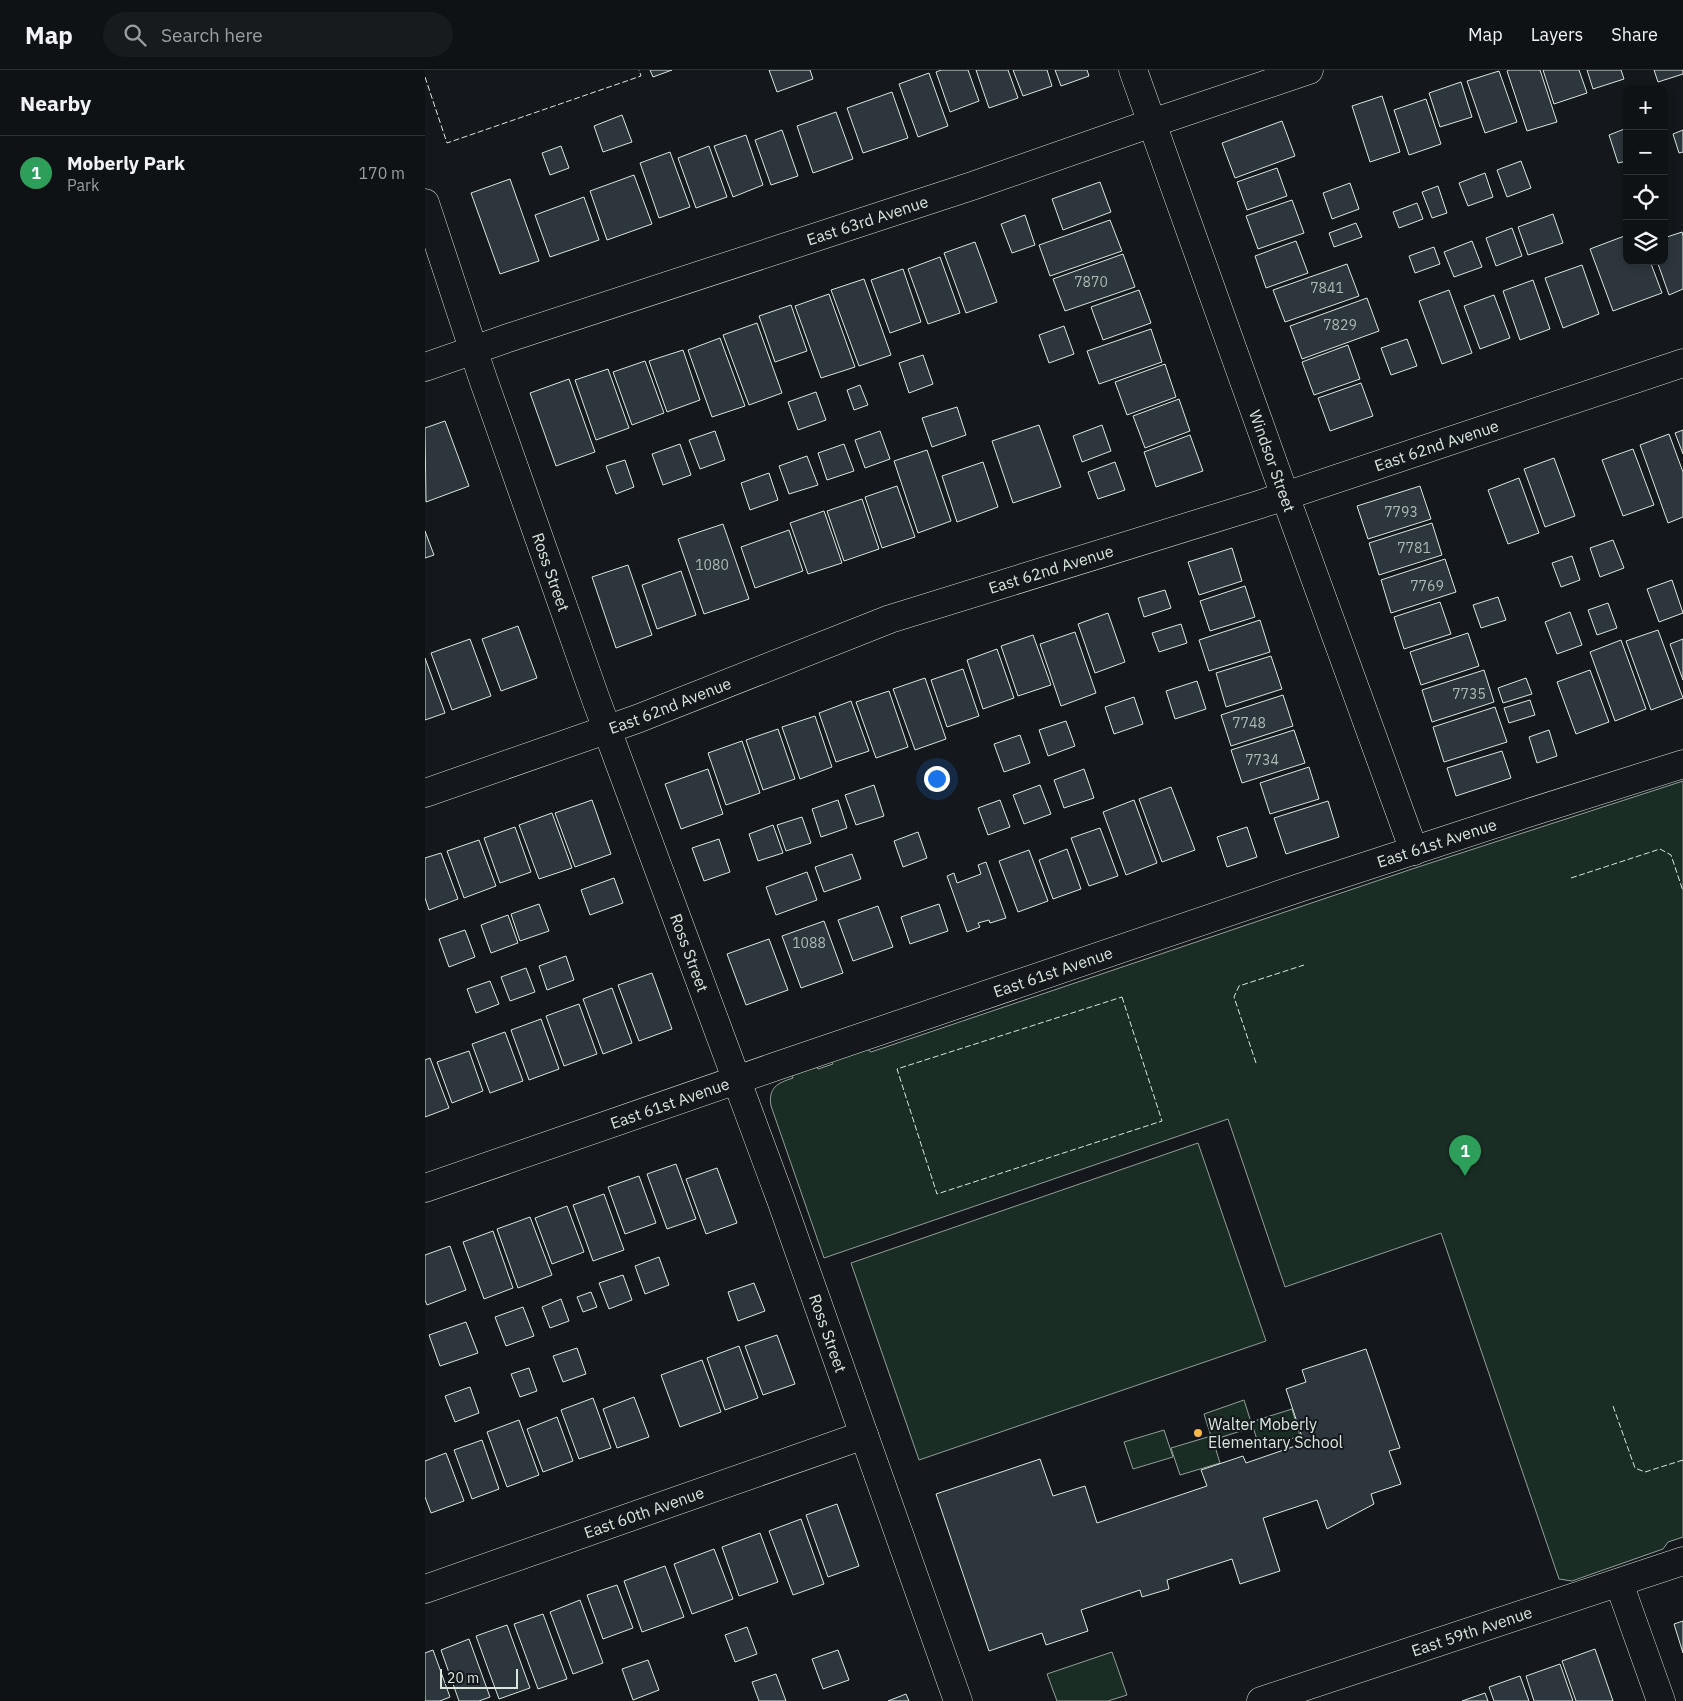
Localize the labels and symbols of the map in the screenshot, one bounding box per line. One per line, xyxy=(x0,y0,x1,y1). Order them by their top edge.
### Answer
street label: East 63rd Avenue xyxy=(804,191,931,249)
house number: 7870 xyxy=(1074,273,1108,291)
house number: 7841 xyxy=(1310,279,1344,297)
house number: 7829 xyxy=(1323,316,1357,334)
street label: Windsor Street xyxy=(1245,407,1300,515)
street label: East 62nd Avenue xyxy=(1372,415,1501,475)
house number: 7793 xyxy=(1384,503,1418,521)
street label: Ross Street xyxy=(528,530,574,614)
house number: 7781 xyxy=(1397,539,1431,557)
street label: East 62nd Avenue xyxy=(986,540,1116,598)
house number: 1080 xyxy=(695,556,729,574)
house number: 7769 xyxy=(1410,577,1444,595)
street label: East 62nd Avenue xyxy=(606,673,734,738)
house number: 7735 xyxy=(1452,685,1486,703)
house number: 7748 xyxy=(1232,714,1266,732)
house number: 7734 xyxy=(1245,751,1279,769)
your location xyxy=(924,766,950,792)
street label: East 61st Avenue xyxy=(1374,814,1499,872)
street label: Ross Street xyxy=(666,911,713,995)
house number: 1088 xyxy=(792,934,826,952)
street label: East 61st Avenue xyxy=(991,942,1115,1002)
street label: East 61st Avenue xyxy=(608,1073,732,1133)
pin: 1 xyxy=(1449,1135,1481,1176)
street label: Ross Street xyxy=(805,1291,851,1375)
place label: Walter Moberly Elementary School xyxy=(1208,1414,1343,1452)
marker: Walter Moberly Elementary School xyxy=(1192,1427,1204,1439)
street label: East 60th Avenue xyxy=(581,1482,707,1543)
street label: East 59th Avenue xyxy=(1409,1602,1535,1660)
scale bar xyxy=(440,1666,517,1689)

